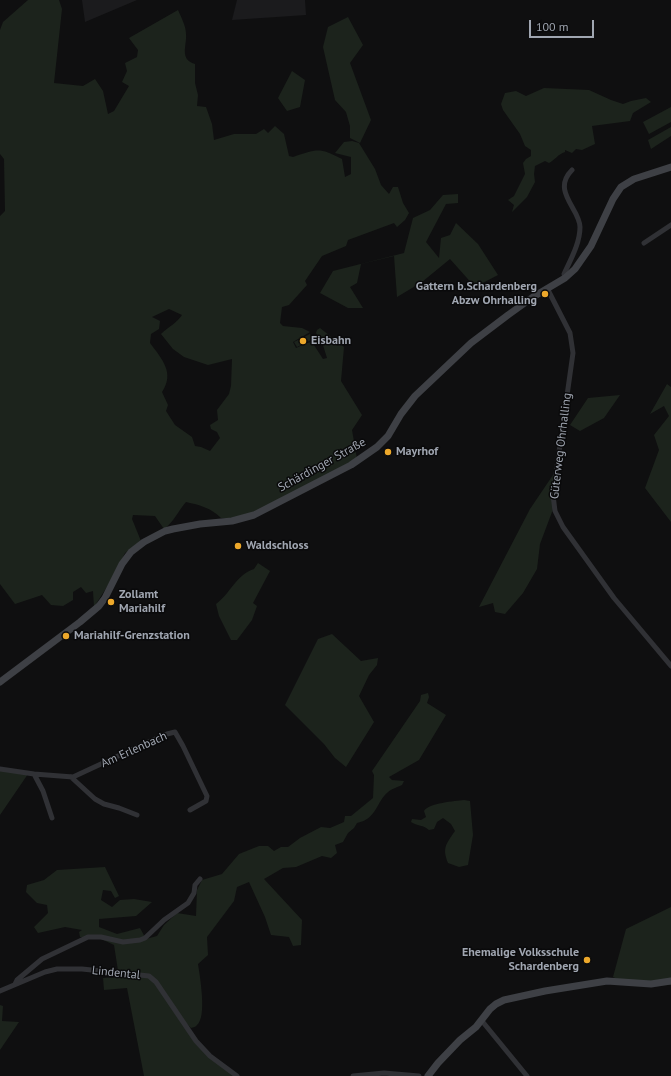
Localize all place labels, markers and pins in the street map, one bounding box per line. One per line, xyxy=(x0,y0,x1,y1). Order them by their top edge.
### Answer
place label: Gattern b.Schardenberg Abzw Ohrhalling xyxy=(416,280,537,308)
marker: Gattern b.Schardenberg Abzw Ohrhalling xyxy=(540,289,550,299)
place label: Eisbahn xyxy=(311,334,351,348)
marker: Eisbahn xyxy=(298,336,308,346)
place label: Mayrhof xyxy=(396,445,438,459)
marker: Mayrhof xyxy=(383,447,393,457)
place label: Waldschloss xyxy=(246,539,309,553)
marker: Waldschloss xyxy=(233,541,243,551)
place label: Zollamt Mariahilf xyxy=(119,588,165,616)
marker: Zollamt Mariahilf xyxy=(106,597,116,607)
place label: Mariahilf-Grenzstation xyxy=(74,629,190,643)
marker: Mariahilf-Grenzstation xyxy=(61,631,71,641)
place label: Ehemalige Volksschule Schardenberg xyxy=(462,946,579,974)
marker: Ehemalige Volksschule Schardenberg xyxy=(582,955,592,965)

